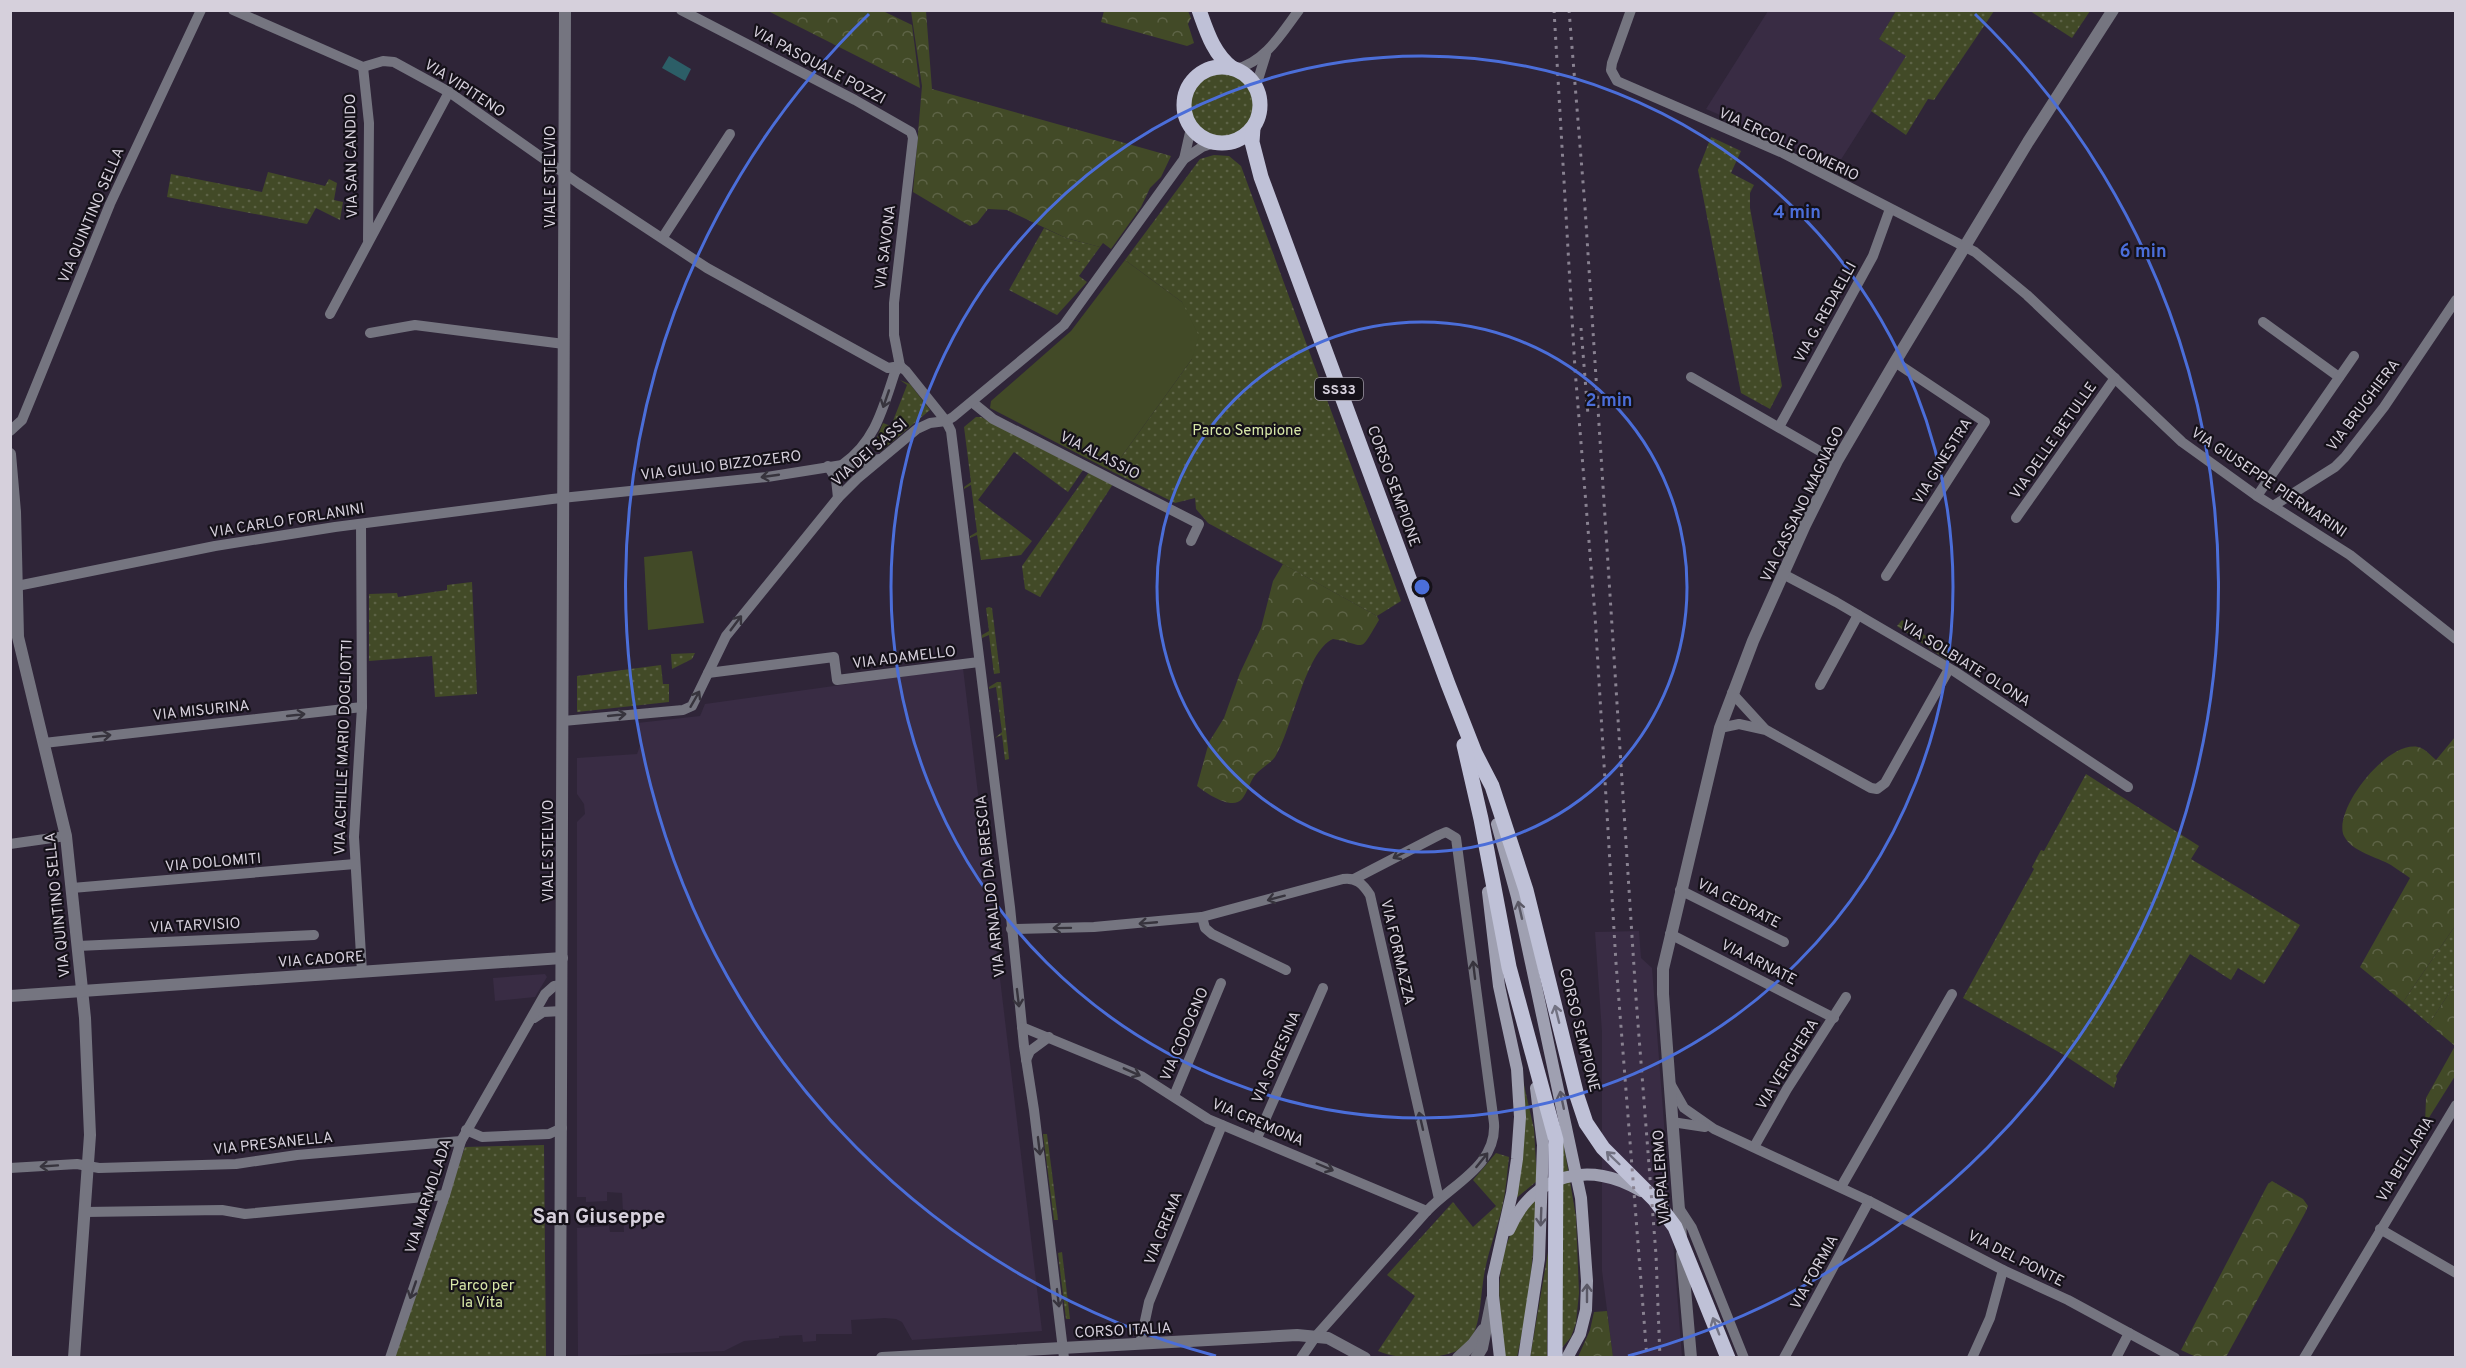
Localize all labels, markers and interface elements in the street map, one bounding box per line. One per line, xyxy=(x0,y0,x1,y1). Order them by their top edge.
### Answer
street label: VIA PASQUALE POZZI xyxy=(748,23,888,110)
street label: VIA VIPITENO xyxy=(420,56,508,123)
street label: VIA SAN CANDIDO xyxy=(342,93,363,219)
street label: VIA ERCOLE COMERIO xyxy=(1715,104,1862,186)
street label: VIALE STELVIO xyxy=(542,126,561,228)
street label: VIA QUINTINO SELLA xyxy=(55,145,130,286)
text: 4 min xyxy=(1773,202,1821,225)
street label: VIA SAVONA xyxy=(872,204,901,291)
text: 6 min xyxy=(2119,241,2167,264)
street label: VIA G. REDAELLI xyxy=(1791,259,1862,366)
street label: VIA BRUGHIERA xyxy=(2323,356,2405,456)
road number: SS33 xyxy=(1315,378,1363,400)
street label: VIA DELLE BETULLE xyxy=(2007,379,2102,503)
one-way arrow xyxy=(879,389,890,408)
text: 2 min xyxy=(1585,390,1633,413)
street label: VIA DEI SASSI xyxy=(828,415,912,491)
street label: VIA GINESTRA xyxy=(1909,415,1977,508)
park label: Parco Sempione xyxy=(1192,422,1302,441)
street label: CORSO SEMPIONE xyxy=(1362,423,1423,550)
street label: VIA CASSANO MAGNAGO xyxy=(1757,424,1849,586)
street label: VIA GIUSEPPE PIERMARINI xyxy=(2187,424,2350,543)
street label: VIA ALASSIO xyxy=(1056,428,1143,485)
street label: VIA GIULIO BIZZOZERO xyxy=(640,447,803,486)
one-way arrow xyxy=(760,470,780,481)
street label: VIA CARLO FORLANINI xyxy=(209,500,366,543)
centre of rings xyxy=(1412,577,1432,597)
one-way arrow xyxy=(730,615,743,631)
street label: VIA SOLBIATE OLONA xyxy=(1897,617,2033,712)
street label: VIA ACHILLE MARIO DOGLIOTTI xyxy=(331,639,358,855)
street label: VIA ADAMELLO xyxy=(851,643,957,674)
one-way arrow xyxy=(689,691,701,708)
street label: VIA MISURINA xyxy=(152,697,250,726)
one-way arrow xyxy=(285,709,305,720)
one-way arrow xyxy=(607,709,627,720)
one-way arrow xyxy=(92,731,112,742)
street label: VIA ARNALDO DA BRESCIA xyxy=(972,794,1011,978)
street label: VIALE STELVIO xyxy=(540,800,559,902)
street label: VIA QUINTINO SELLA xyxy=(41,831,76,978)
one-way arrow xyxy=(1393,848,1410,860)
street label: VIA DOLOMITI xyxy=(164,850,262,877)
street label: VIA CEDRATE xyxy=(1693,875,1783,934)
one-way arrow xyxy=(1267,892,1286,904)
street label: VIA FORMAZZA xyxy=(1375,898,1418,1007)
one-way arrow xyxy=(1513,901,1525,920)
street label: VIA TARVISIO xyxy=(149,915,241,938)
one-way arrow xyxy=(1139,918,1159,929)
one-way arrow xyxy=(1052,922,1072,933)
street label: VIA ARNATE xyxy=(1717,936,1799,991)
street label: VIA CADORE xyxy=(277,948,365,973)
one-way arrow xyxy=(1469,960,1480,980)
street label: CORSO SEMPIONE xyxy=(1554,966,1603,1094)
street label: VIA CODOGNO xyxy=(1157,985,1214,1084)
one-way arrow xyxy=(1013,988,1024,1008)
one-way arrow xyxy=(1551,1005,1563,1024)
street label: VIA SORESINA xyxy=(1249,1008,1306,1107)
street label: VIA VERGHERA xyxy=(1753,1016,1824,1114)
one-way arrow xyxy=(1123,1067,1141,1078)
one-way arrow xyxy=(1555,1091,1567,1110)
street label: VIA CREMONA xyxy=(1208,1095,1307,1151)
one-way arrow xyxy=(1415,1112,1426,1132)
street label: VIA BELLARIA xyxy=(2373,1114,2439,1206)
street label: VIA PRESANELLA xyxy=(212,1129,334,1160)
street label: VIA PALERMO xyxy=(1650,1129,1675,1225)
one-way arrow xyxy=(1033,1136,1044,1156)
street label: VIA MARMOLADA xyxy=(402,1137,457,1256)
one-way arrow xyxy=(1606,1151,1621,1166)
one-way arrow xyxy=(1475,1152,1488,1168)
one-way arrow xyxy=(40,1161,60,1172)
one-way arrow xyxy=(1315,1162,1333,1173)
street label: VIA CREMA xyxy=(1141,1189,1188,1268)
district label: San Giuseppe xyxy=(533,1204,665,1231)
one-way arrow xyxy=(1535,1207,1546,1227)
street label: VIA DEL PONTE xyxy=(1964,1227,2067,1292)
street label: VIA FORMIA xyxy=(1787,1232,1844,1313)
park label: Parco per la Vita xyxy=(450,1277,515,1313)
one-way arrow xyxy=(406,1280,417,1299)
one-way arrow xyxy=(1581,1284,1593,1304)
one-way arrow xyxy=(1052,1288,1063,1307)
one-way arrow xyxy=(1709,1317,1720,1336)
street label: CORSO ITALIA xyxy=(1074,1319,1172,1344)

